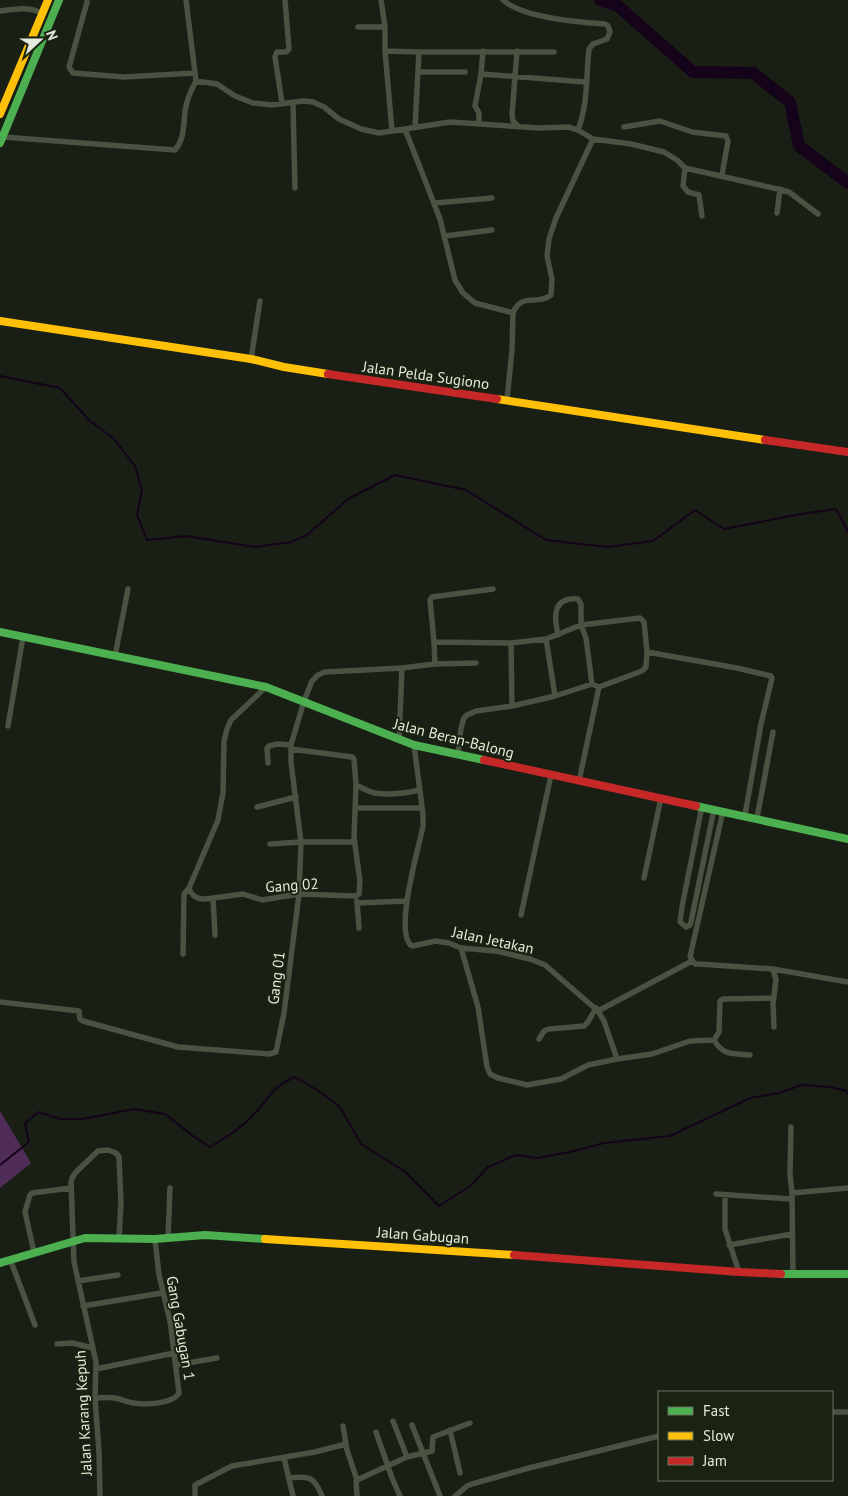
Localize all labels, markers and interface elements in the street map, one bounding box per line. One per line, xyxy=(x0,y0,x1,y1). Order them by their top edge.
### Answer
north arrow xyxy=(15,15,65,65)
text: N xyxy=(42,28,62,43)
street label: Jalan Pelda Sugiono xyxy=(361,357,491,393)
street label: Jalan Beran-Balong xyxy=(391,714,516,762)
street label: Gang 02 xyxy=(265,874,319,896)
street label: Jalan Jetakan xyxy=(449,922,536,958)
street label: Gang 01 xyxy=(263,950,289,1006)
street label: Jalan Gabugan xyxy=(375,1222,470,1248)
street label: Gang Gabugan 1 xyxy=(162,1274,200,1382)
street label: Jalan Karang Kepuh xyxy=(70,1350,96,1477)
legend xyxy=(658,1391,833,1481)
text: Fast xyxy=(703,1401,730,1420)
text: Slow xyxy=(703,1426,734,1445)
text: Jam xyxy=(702,1451,727,1470)

